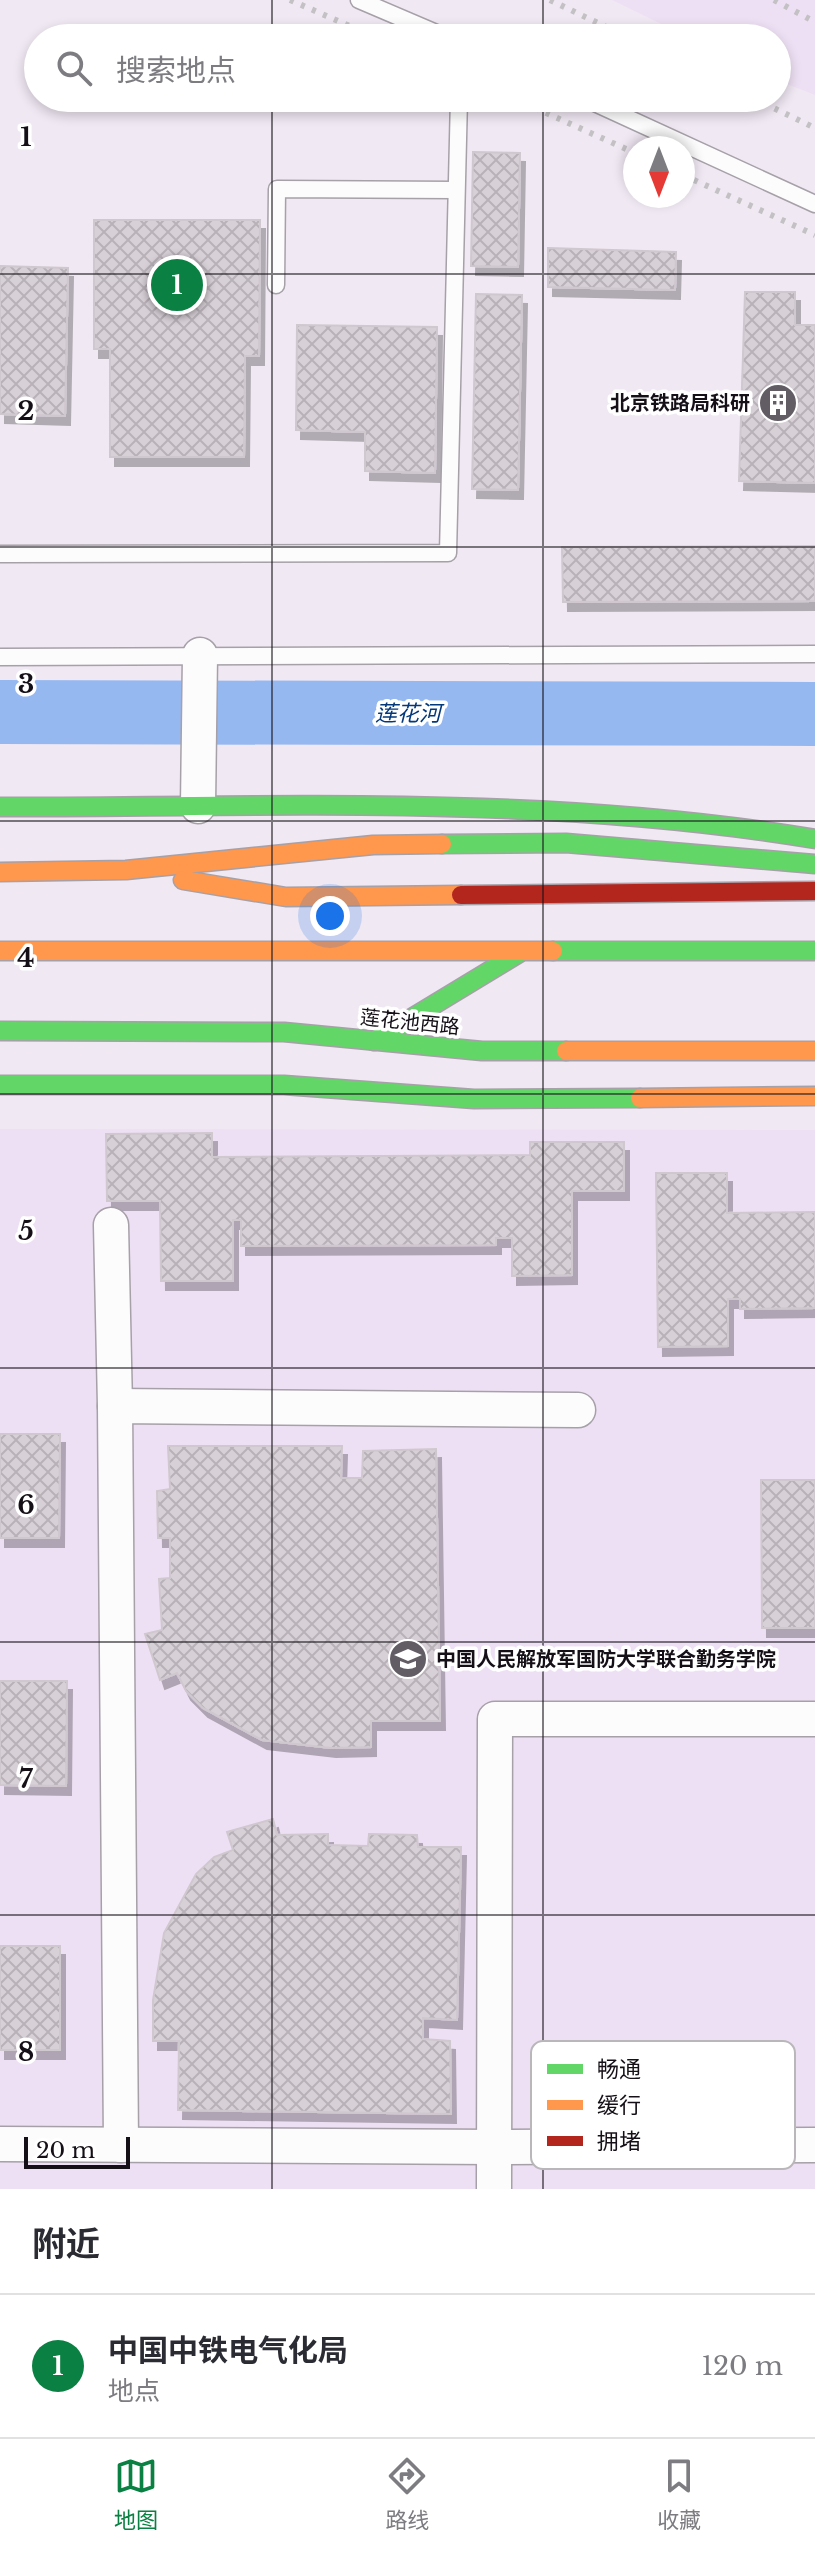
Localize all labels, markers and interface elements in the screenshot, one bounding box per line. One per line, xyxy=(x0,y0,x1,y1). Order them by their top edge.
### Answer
search box xyxy=(24,24,791,112)
icon: search xyxy=(52,46,96,90)
text: 搜索地点 xyxy=(116,52,236,89)
text: 1 xyxy=(20,121,32,153)
north arrow xyxy=(623,136,695,208)
pin: 1 xyxy=(151,255,203,315)
building icon: 北京铁路局科研 xyxy=(757,382,799,424)
place label: 北京铁路局科研 xyxy=(610,391,750,415)
text: 2 xyxy=(18,395,34,427)
text: 3 xyxy=(18,668,34,700)
water label: 莲花河 xyxy=(375,700,445,727)
your location xyxy=(310,896,350,936)
text: 4 xyxy=(17,942,35,974)
street label: 莲花池西路 xyxy=(359,1005,461,1039)
text: 5 xyxy=(18,1215,34,1247)
text: 6 xyxy=(17,1489,35,1521)
school or university icon: 中国人民解放军国防大学联合勤务学院 xyxy=(387,1638,429,1680)
place label: 中国人民解放军国防大学联合勤务学院 xyxy=(436,1647,776,1671)
text: 7 xyxy=(19,1763,33,1795)
text: 8 xyxy=(18,2036,34,2068)
legend xyxy=(531,2041,795,2169)
text: 畅通 xyxy=(597,2056,641,2083)
text: 缓行 xyxy=(597,2092,641,2119)
text: 拥堵 xyxy=(597,2128,641,2155)
scale bar xyxy=(24,2133,130,2169)
text: 20 m xyxy=(36,2137,95,2164)
text: 附近 xyxy=(32,2223,100,2265)
text: 中国中铁电气化局 xyxy=(108,2332,348,2369)
text: 1 xyxy=(52,2350,64,2382)
text: 120 m xyxy=(701,2350,783,2382)
text: 地点 xyxy=(108,2375,160,2407)
tab: 地图 xyxy=(114,2454,158,2534)
tab: 路线 xyxy=(385,2454,429,2534)
tab: 收藏 xyxy=(657,2454,701,2534)

